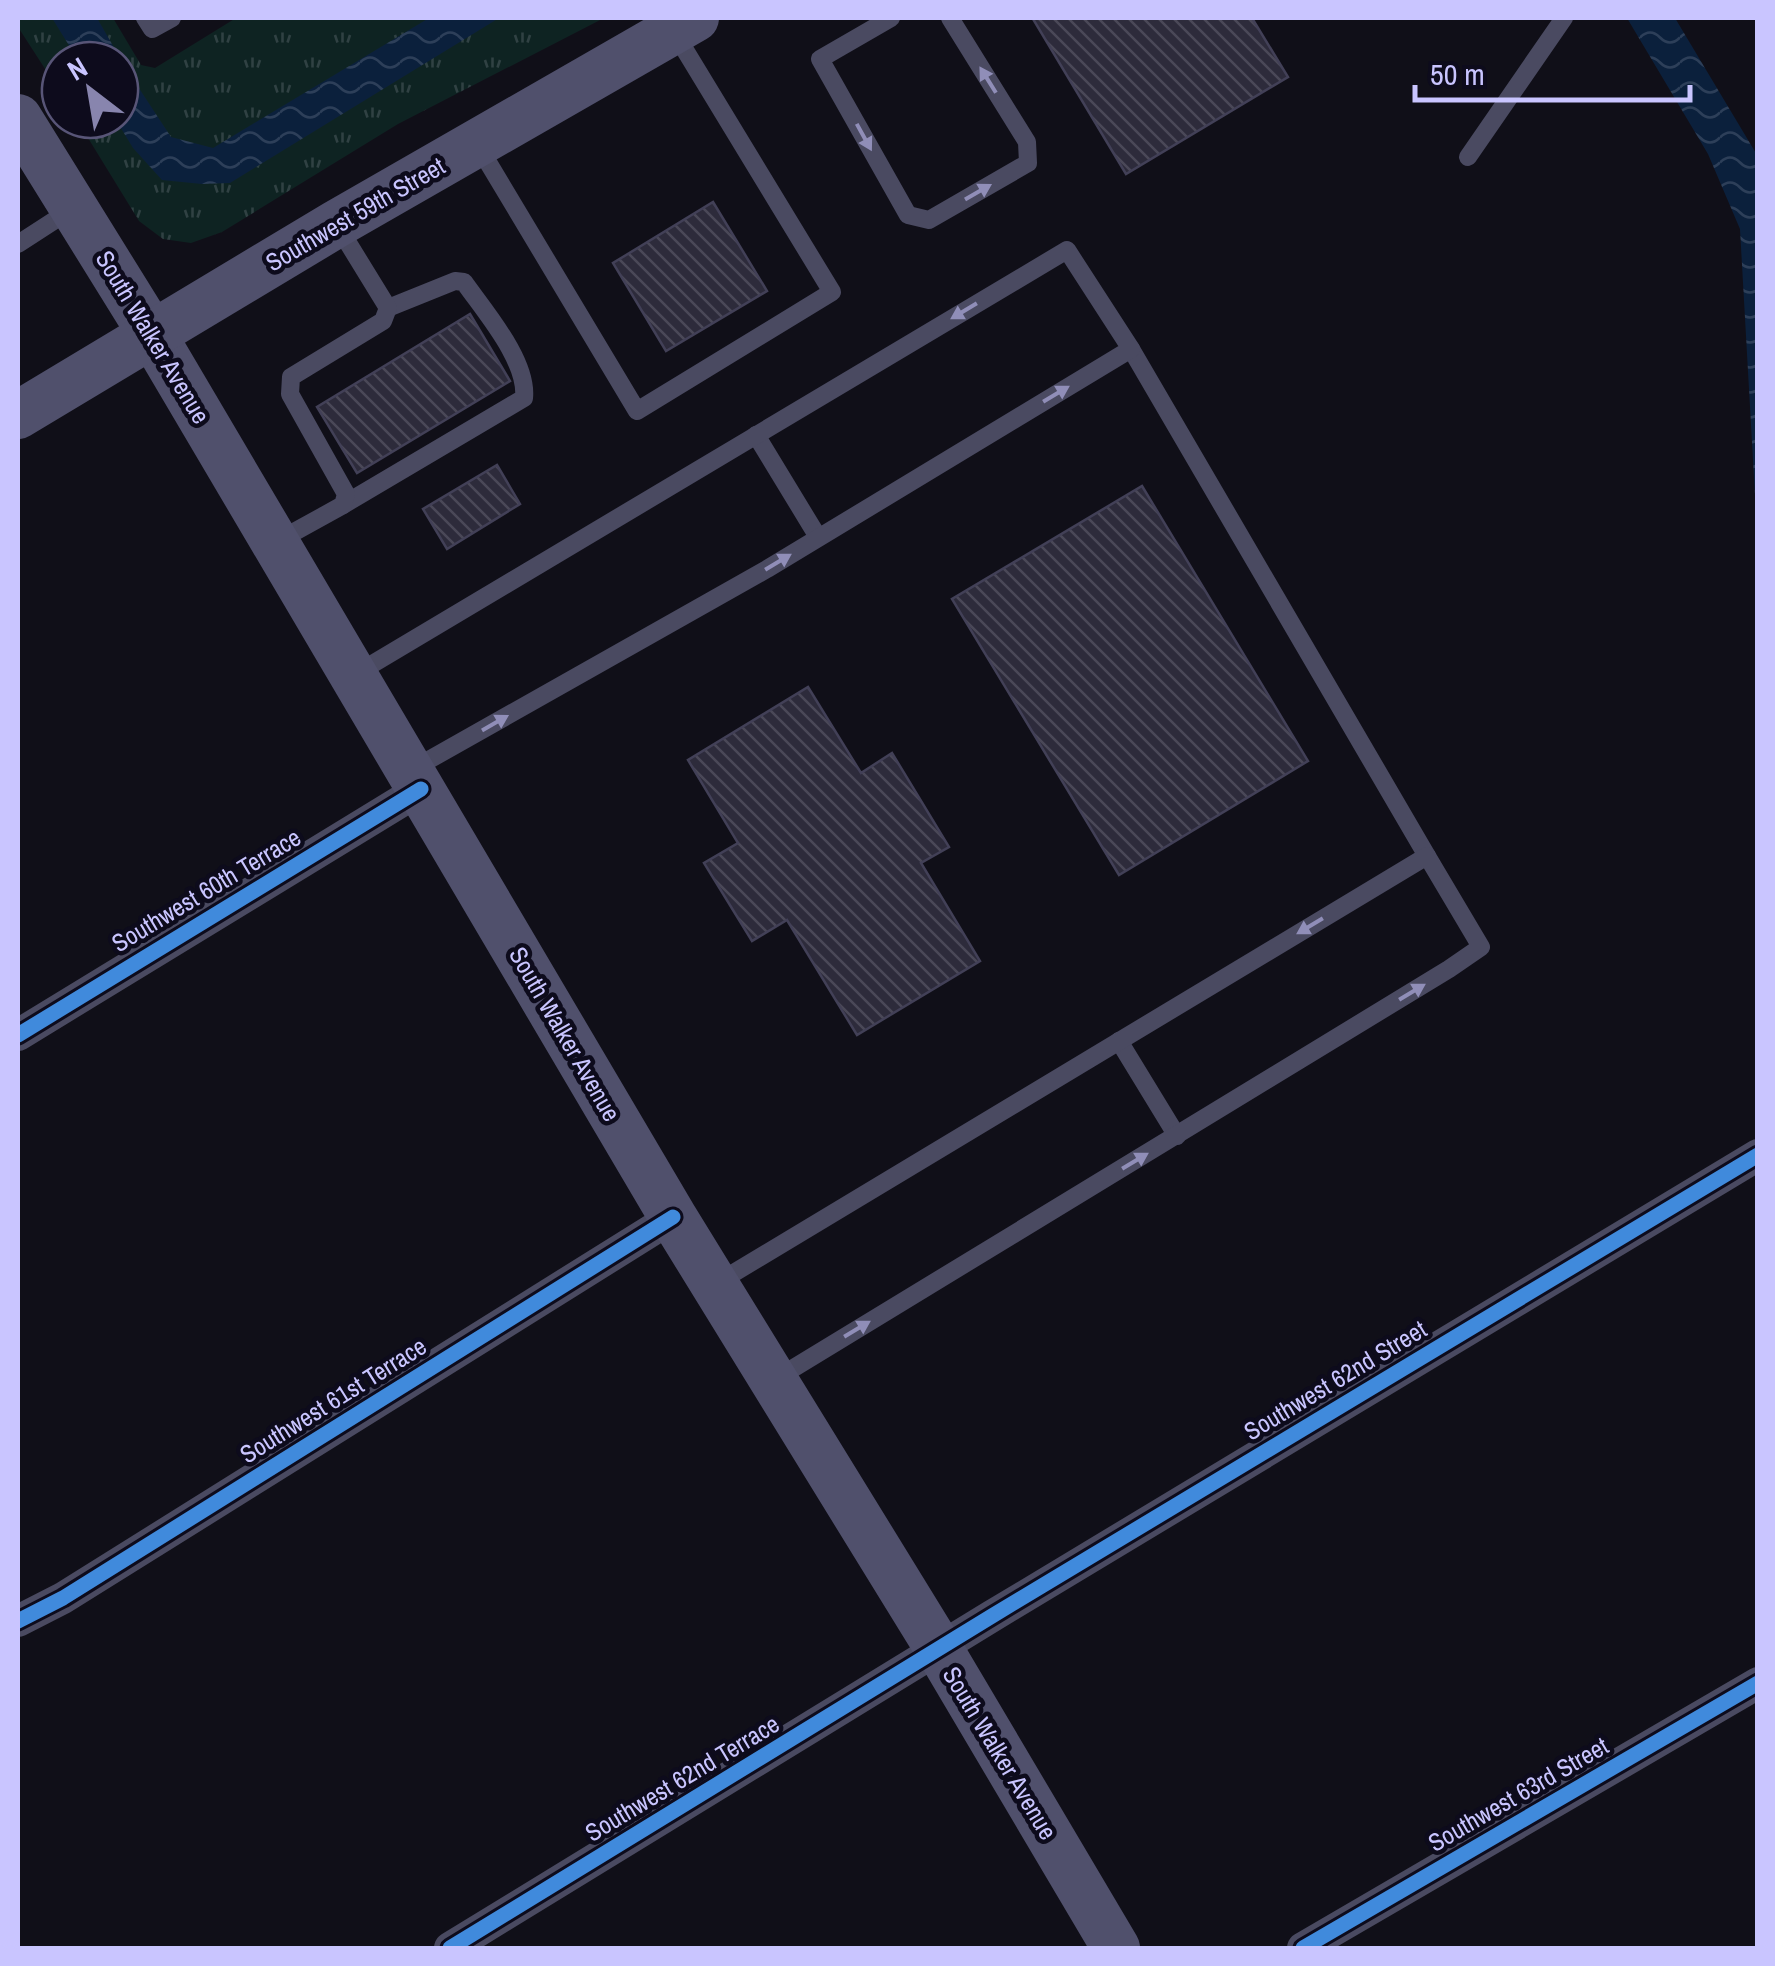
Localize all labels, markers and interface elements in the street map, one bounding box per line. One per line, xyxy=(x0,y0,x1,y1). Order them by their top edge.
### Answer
north arrow xyxy=(40,40,140,140)
scale bar xyxy=(1415,40,1690,102)
text: N xyxy=(60,48,94,89)
text: 50 m xyxy=(1430,54,1485,94)
one-way arrow xyxy=(980,66,998,93)
one-way arrow xyxy=(855,123,872,151)
street label: Southwest 59th Street xyxy=(259,149,451,279)
one-way arrow xyxy=(964,183,993,200)
street label: South Walker Avenue xyxy=(88,244,218,430)
one-way arrow xyxy=(950,302,978,319)
one-way arrow xyxy=(1042,386,1070,403)
one-way arrow xyxy=(764,554,792,571)
one-way arrow xyxy=(481,714,510,731)
street label: Southwest 60th Terrace xyxy=(105,820,307,960)
one-way arrow xyxy=(1296,917,1324,934)
street label: South Walker Avenue xyxy=(501,941,629,1127)
one-way arrow xyxy=(1398,983,1426,1001)
one-way arrow xyxy=(1121,1153,1149,1170)
street label: Southwest 62nd Street xyxy=(1237,1312,1433,1448)
one-way arrow xyxy=(843,1321,871,1338)
street label: Southwest 61st Terrace xyxy=(233,1329,433,1471)
street label: South Walker Avenue xyxy=(935,1660,1065,1846)
street label: Southwest 62nd Terrace xyxy=(579,1707,785,1849)
street label: Southwest 63rd Street xyxy=(1422,1728,1615,1859)

